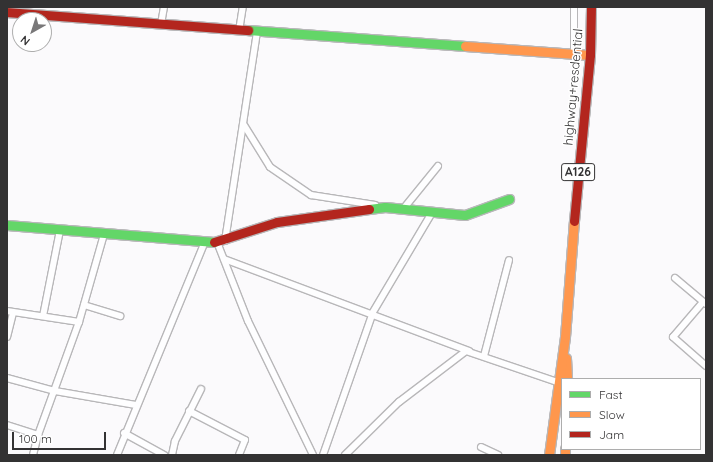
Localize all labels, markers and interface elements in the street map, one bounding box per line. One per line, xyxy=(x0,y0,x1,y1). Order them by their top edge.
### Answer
north arrow xyxy=(12,12,52,52)
street label: highway+resdential xyxy=(560,28,586,146)
text: N xyxy=(18,33,33,49)
road number: A126 xyxy=(561,162,595,182)
legend xyxy=(561,378,701,450)
text: Fast xyxy=(599,387,623,402)
text: Slow xyxy=(599,407,625,422)
scale bar xyxy=(14,424,108,450)
text: Jam xyxy=(599,427,624,442)
text: 100 m xyxy=(19,431,52,446)

